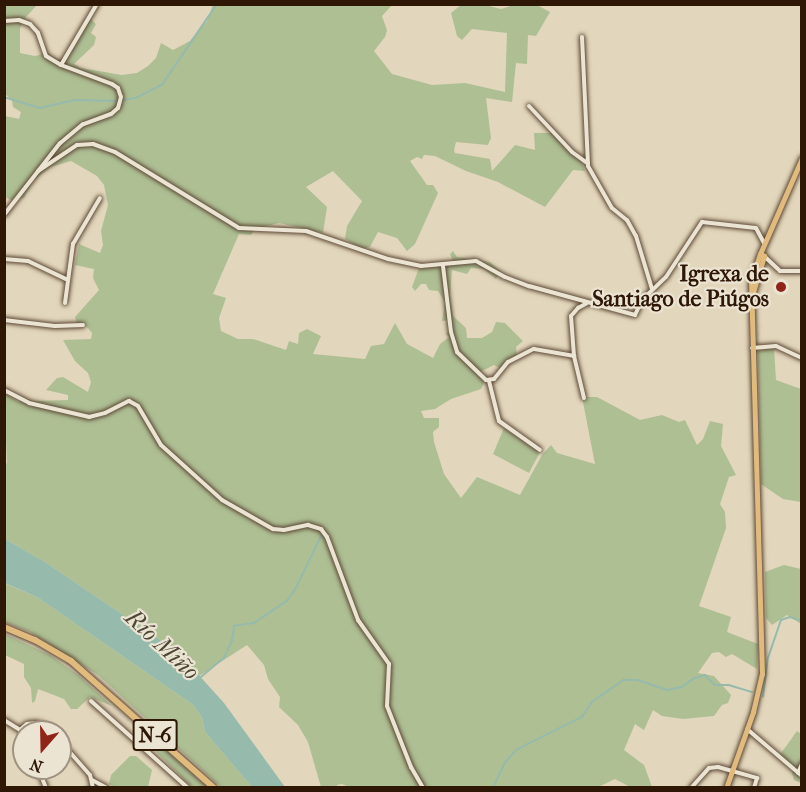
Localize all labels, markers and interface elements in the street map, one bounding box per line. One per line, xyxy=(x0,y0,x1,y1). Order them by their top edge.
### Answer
place label: Igrexa de Santiago de Piúgos xyxy=(592,261,769,312)
marker: Igrexa de Santiago de Piúgos xyxy=(774,280,788,294)
water label: Río Miño xyxy=(119,603,205,687)
road number: N-6 xyxy=(132,717,178,753)
north arrow xyxy=(12,720,72,780)
text: N xyxy=(27,755,45,777)

